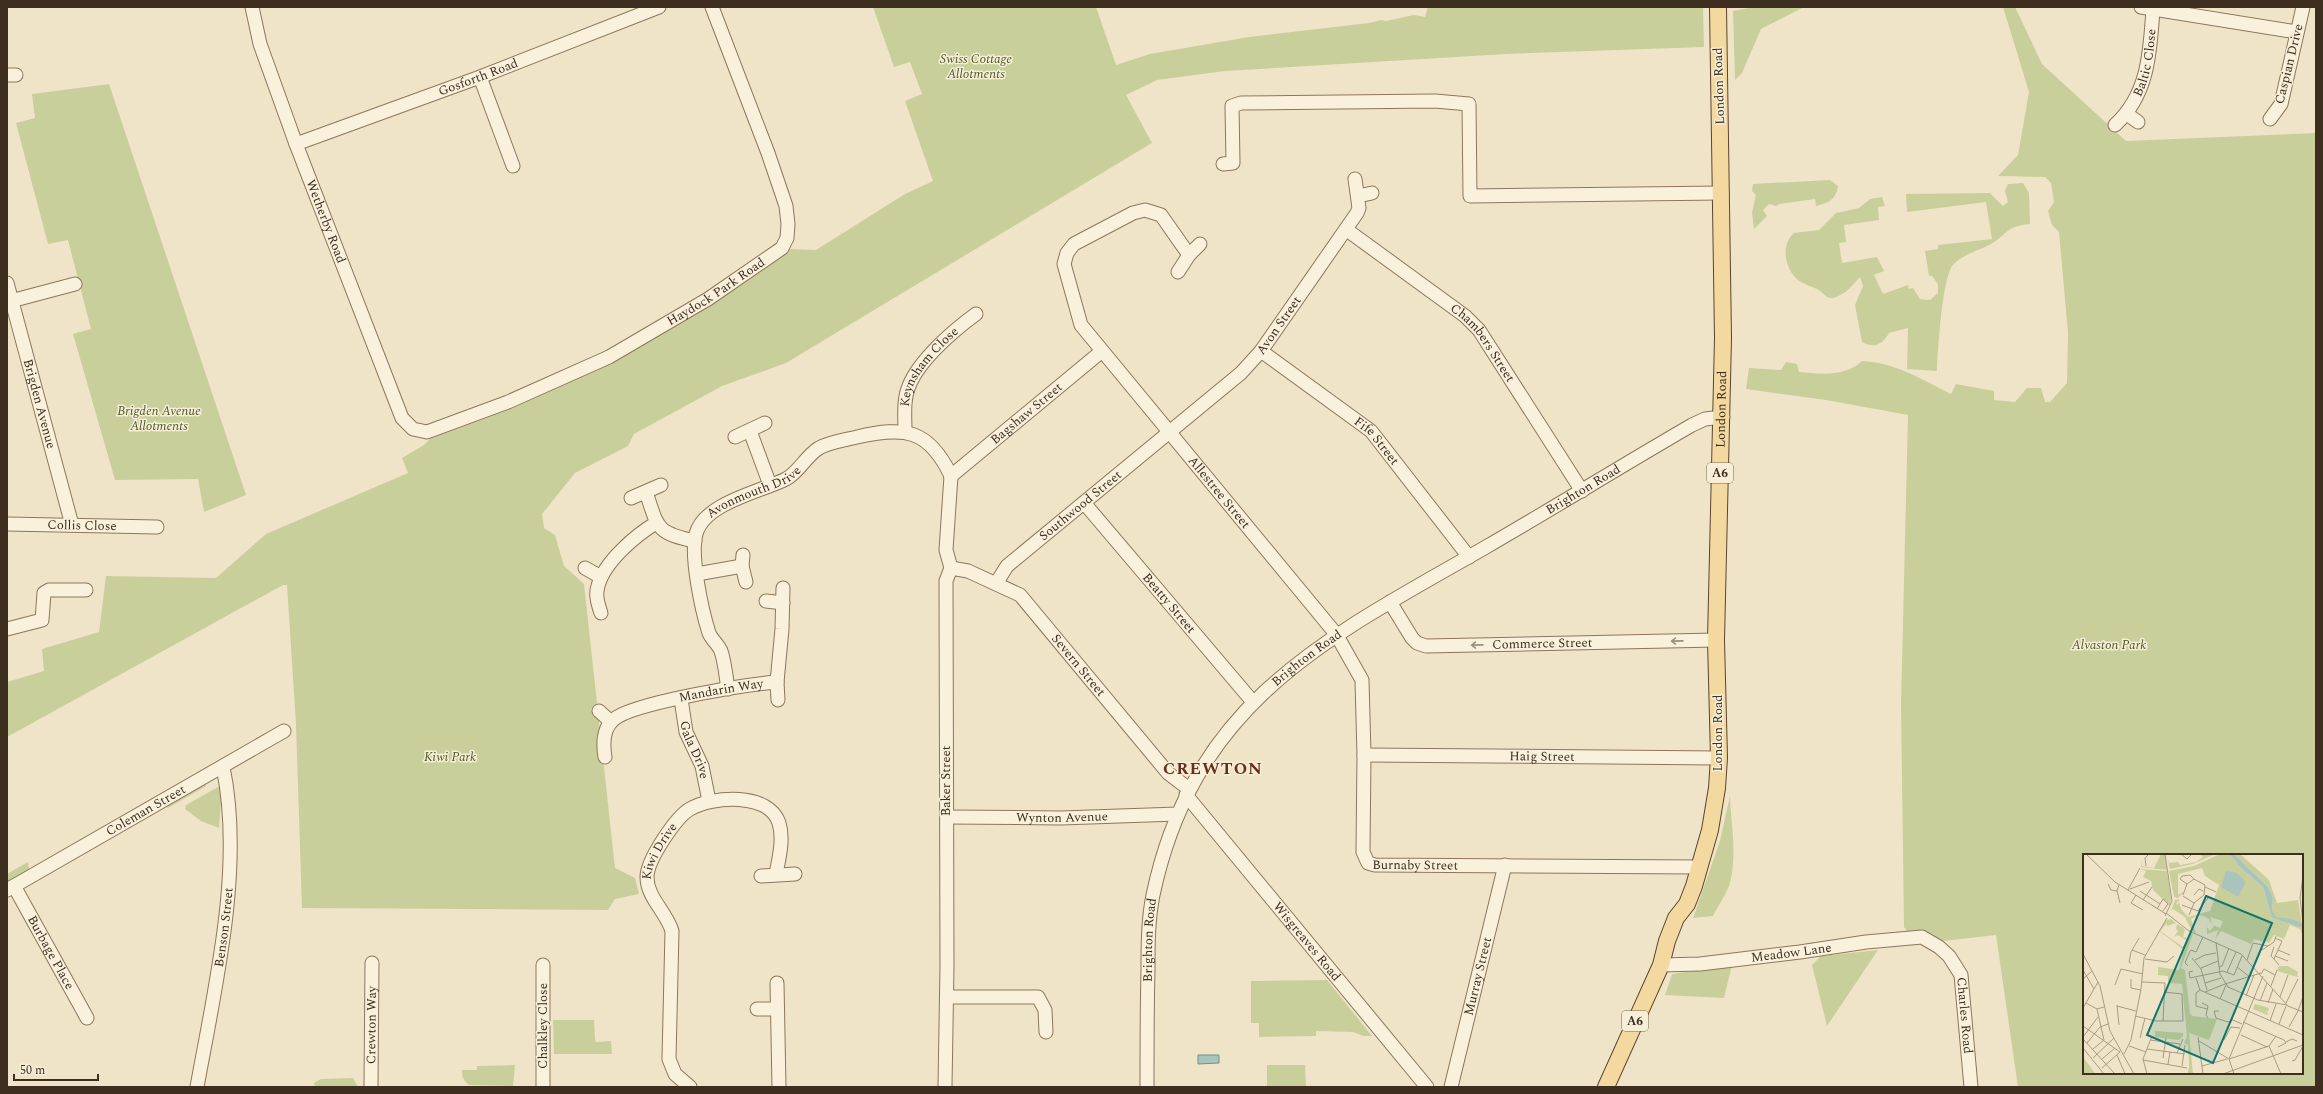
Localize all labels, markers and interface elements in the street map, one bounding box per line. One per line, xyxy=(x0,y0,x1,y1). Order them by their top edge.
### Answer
street label: Caspian Drive xyxy=(2269,22,2309,106)
street label: Baltic Close xyxy=(2128,28,2162,100)
street label: London Road xyxy=(1708,47,1730,125)
park label: Swiss Cottage Allotments xyxy=(940,49,1012,84)
street label: Gosforth Road xyxy=(435,53,521,101)
street label: Wetherby Road xyxy=(301,176,351,266)
street label: Haydock Park Road xyxy=(663,253,769,331)
street label: Avon Street xyxy=(1251,292,1306,359)
street label: Chambers Street xyxy=(1446,298,1520,387)
street label: Keynsham Close xyxy=(895,322,963,408)
street label: Brigden Avenue xyxy=(18,357,61,451)
street label: London Road xyxy=(1710,370,1732,448)
street label: Bagshaw Street xyxy=(986,377,1067,449)
park label: Brigden Avenue Allotments xyxy=(117,401,201,436)
street label: Fife Street xyxy=(1350,412,1404,470)
street label: Allestree Street xyxy=(1183,452,1255,533)
street label: Brighton Road xyxy=(1542,459,1624,520)
street label: Avonmouth Drive xyxy=(702,461,806,523)
road number: A6 xyxy=(1707,463,1733,483)
street label: Southwood Street xyxy=(1035,465,1126,546)
street label: Collis Close xyxy=(47,515,117,536)
street label: Beatty Street xyxy=(1137,568,1201,638)
street label: Brighton Road xyxy=(1267,625,1346,691)
street label: Severn Street xyxy=(1046,630,1111,701)
street label: Commerce Street xyxy=(1492,633,1593,655)
park label: Alvaston Park xyxy=(2071,635,2146,655)
one-way arrow xyxy=(1671,637,1684,645)
one-way arrow xyxy=(1471,641,1484,648)
street label: Mandarin Way xyxy=(677,673,765,708)
street label: London Road xyxy=(1708,694,1728,772)
street label: Gala Drive xyxy=(674,719,714,781)
street label: Baker Street xyxy=(936,745,956,816)
street label: Haig Street xyxy=(1509,746,1575,767)
park label: Kiwi Park xyxy=(424,747,476,767)
district label: CREWTON xyxy=(1163,756,1263,782)
street label: Coleman Street xyxy=(102,779,190,841)
street label: Wynton Avenue xyxy=(1016,806,1108,828)
street label: Kiwi Drive xyxy=(637,818,682,881)
inset map xyxy=(2083,854,2303,1074)
street label: Burnaby Street xyxy=(1372,855,1458,876)
street label: Benson Street xyxy=(209,886,239,969)
street label: Brighton Road xyxy=(1138,897,1162,982)
street label: Wisgreaves Road xyxy=(1268,897,1346,986)
street label: Burbage Place xyxy=(22,912,79,993)
street label: Murray Street xyxy=(1459,935,1497,1018)
street label: Meadow Lane xyxy=(1750,937,1833,968)
street label: Charles Road xyxy=(1951,976,1978,1055)
street label: Chalkley Close xyxy=(533,983,553,1069)
street label: Crewton Way xyxy=(361,985,382,1064)
road number: A6 xyxy=(1622,1011,1648,1031)
scale bar xyxy=(14,1056,98,1082)
text: 50 m xyxy=(20,1061,45,1080)

